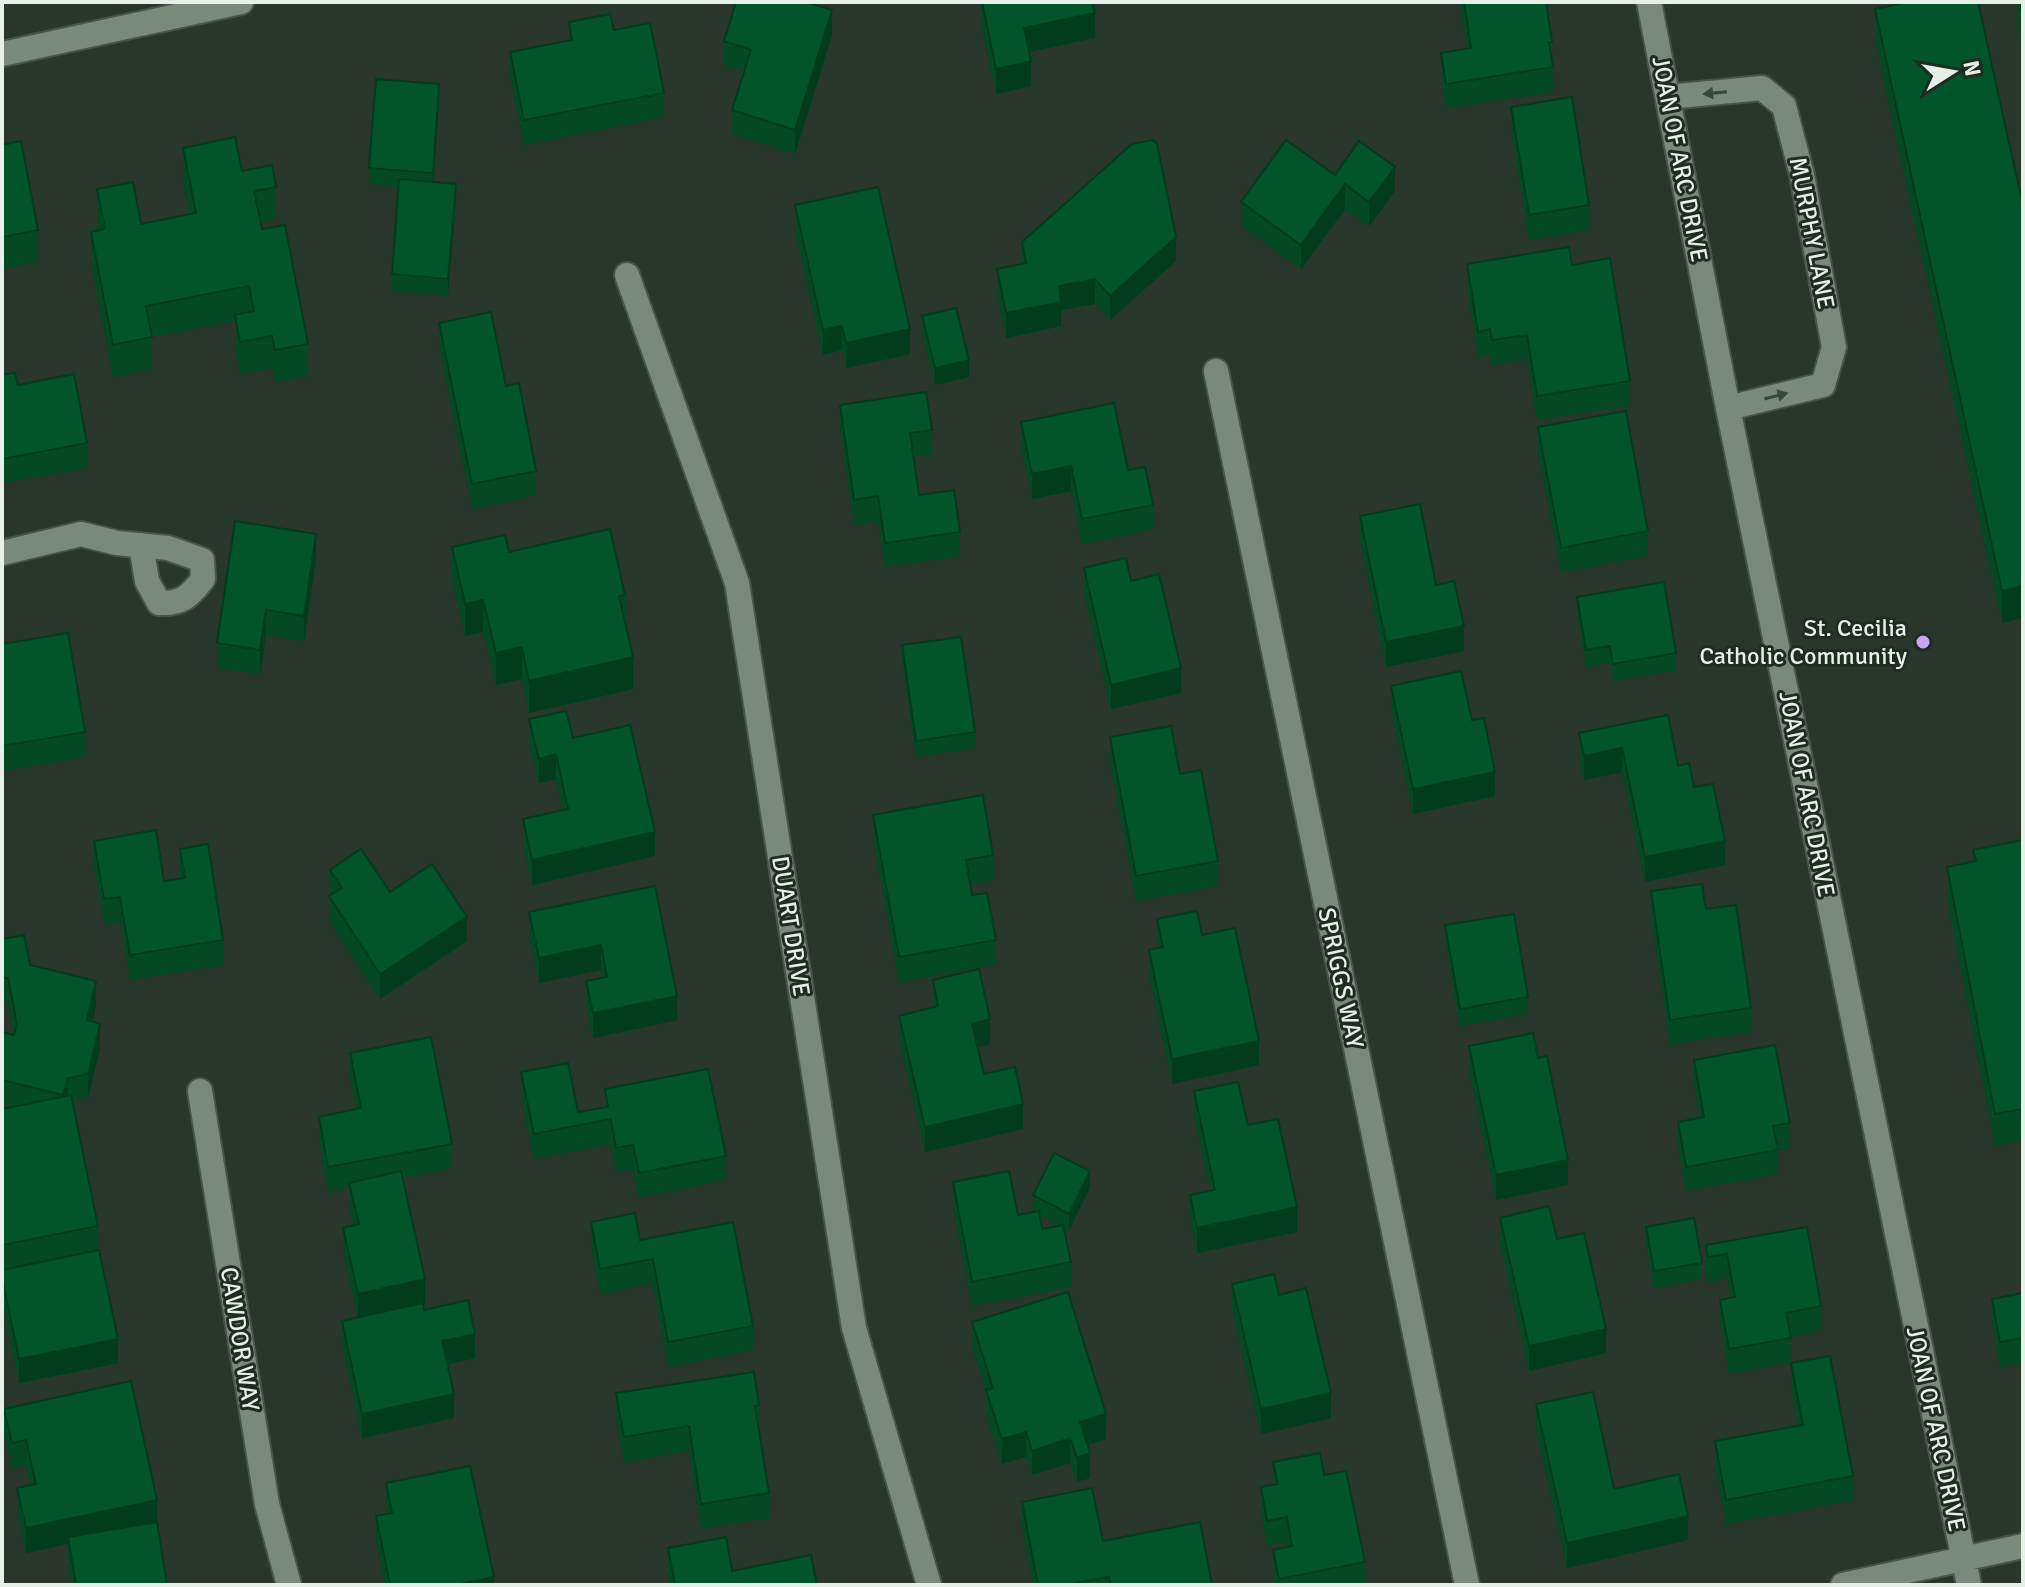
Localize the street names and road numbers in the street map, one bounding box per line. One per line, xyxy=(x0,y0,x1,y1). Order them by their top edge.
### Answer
street label: JOAN OF ARC DRIVE xyxy=(1645,54,1715,264)
street label: MURPHY LANE xyxy=(1783,155,1841,311)
street label: JOAN OF ARC DRIVE xyxy=(1772,689,1842,899)
street label: DUART DRIVE xyxy=(765,854,817,998)
street label: SPRIGGS WAY xyxy=(1311,905,1371,1051)
street label: CAWDOR WAY xyxy=(214,1265,266,1413)
street label: JOAN OF ARC DRIVE xyxy=(1900,1324,1972,1534)

